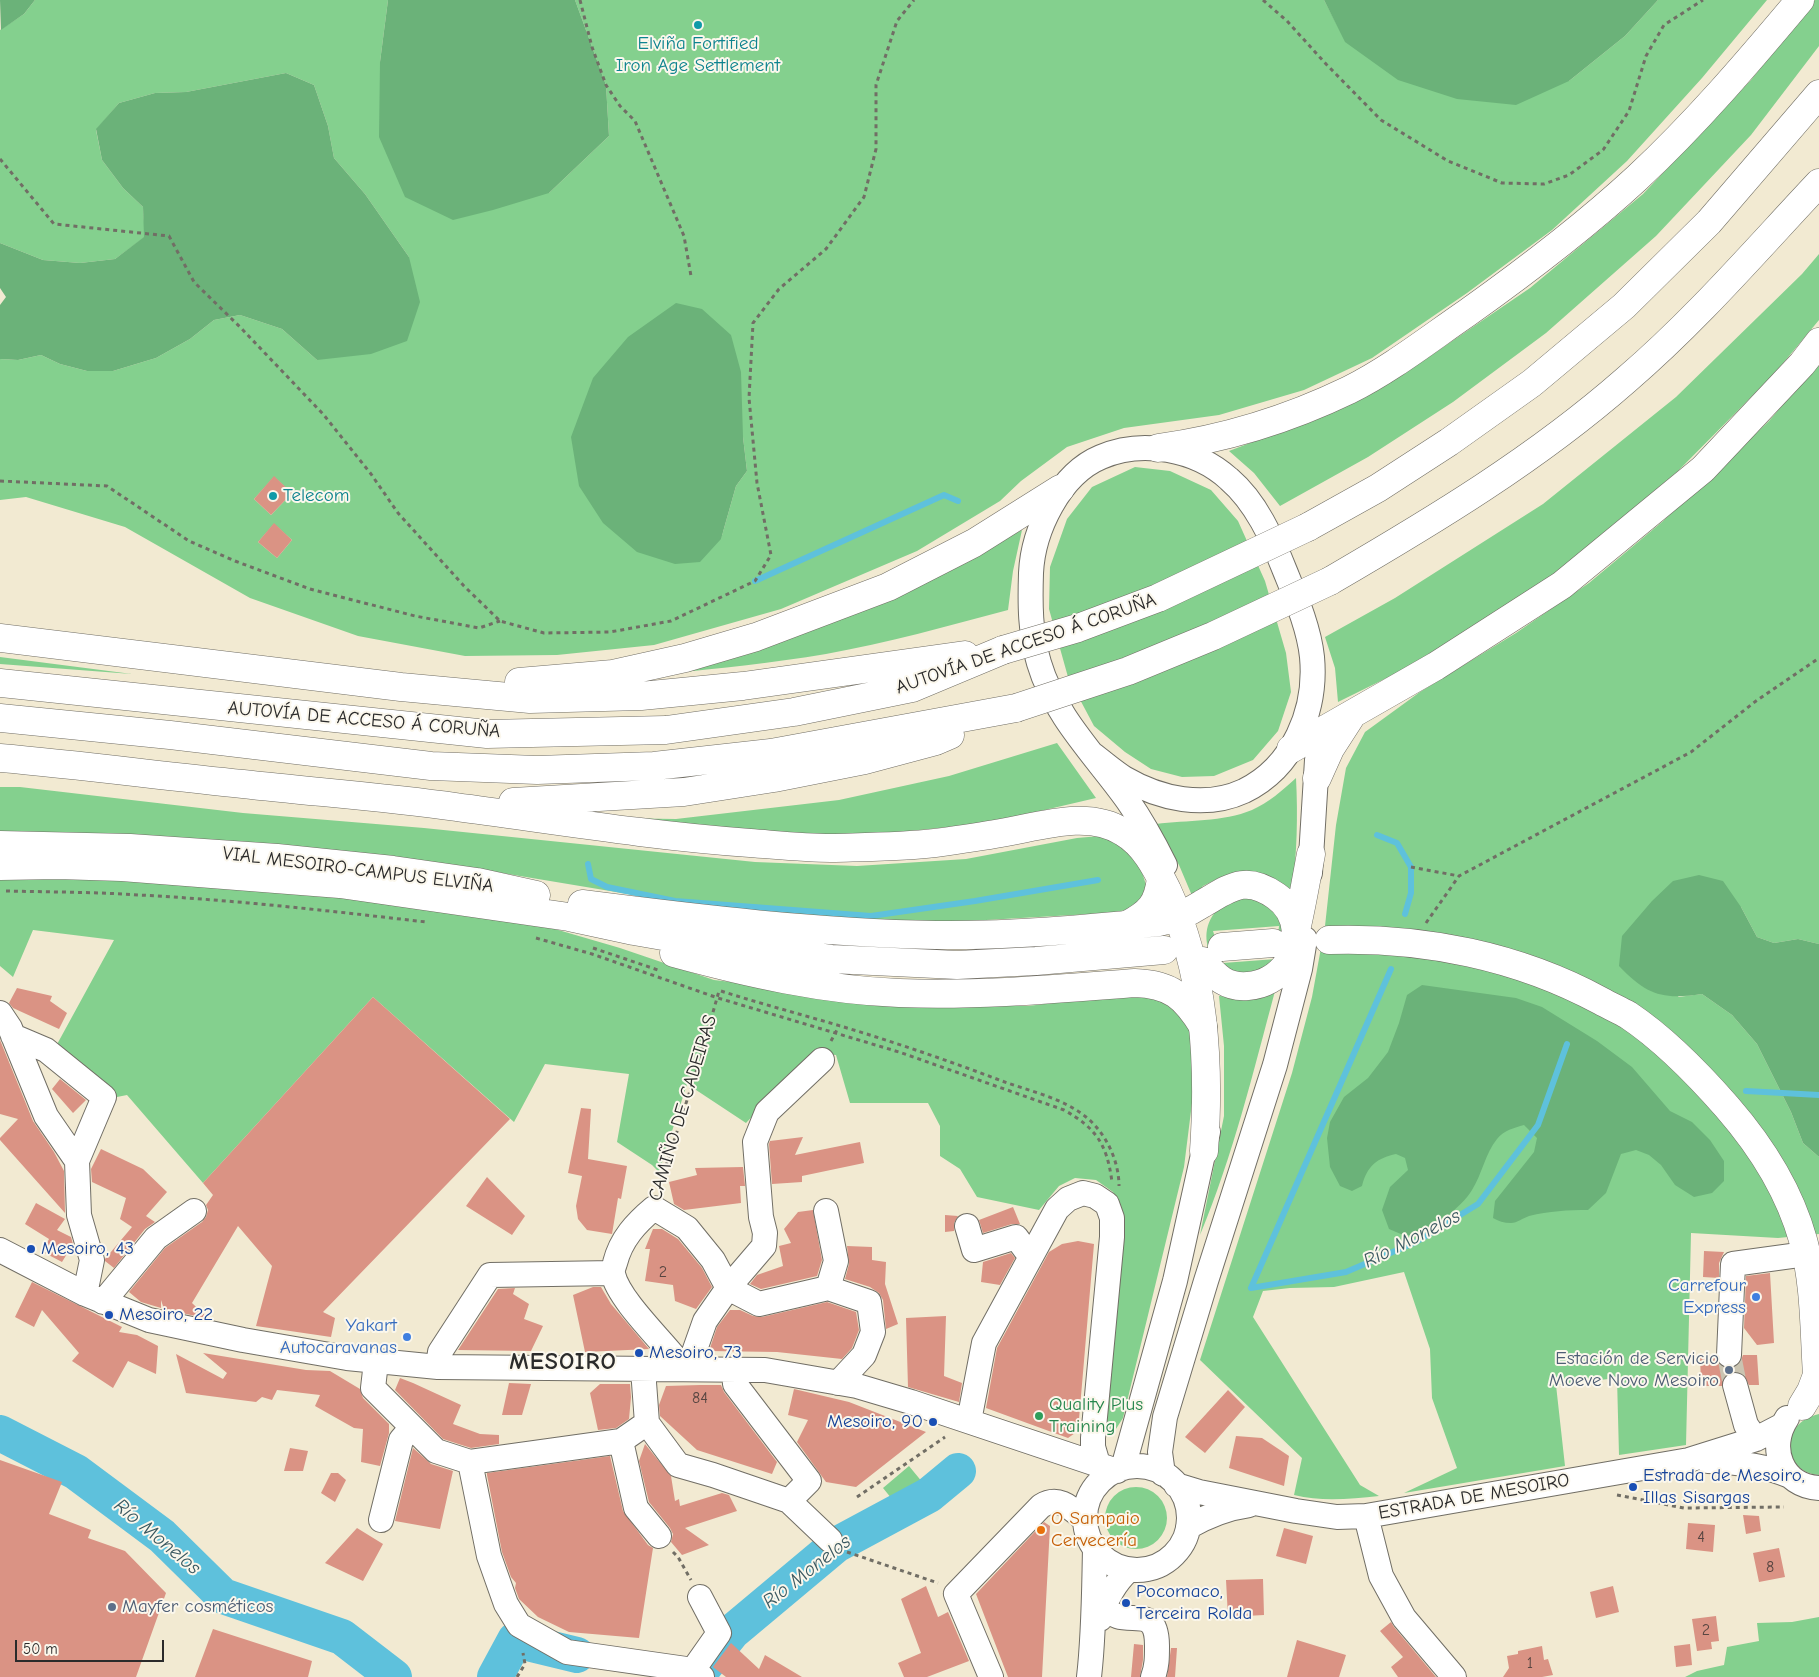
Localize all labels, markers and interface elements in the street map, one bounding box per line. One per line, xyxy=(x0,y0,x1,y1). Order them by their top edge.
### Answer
marker: Elviña Fortified Iron Age Settlement xyxy=(692,19,704,31)
place label: Elviña Fortified Iron Age Settlement xyxy=(616,33,780,77)
place label: Telecom xyxy=(283,485,350,507)
marker: Telecom xyxy=(267,490,279,502)
street label: AUTOVÍA DE ACCESO Á CORUÑA xyxy=(893,589,1159,699)
street label: AUTOVÍA DE ACCESO Á CORUÑA xyxy=(227,697,501,743)
street label: VIAL MESOIRO-CAMPUS ELVIÑA xyxy=(221,842,495,898)
street label: CAMIÑO DE CADEIRAS xyxy=(644,1012,722,1204)
water label: Río Monelos xyxy=(1360,1204,1464,1274)
place label: Mesoiro, 43 xyxy=(41,1238,134,1260)
marker: Mesoiro, 43 xyxy=(25,1243,37,1255)
house number: 2 xyxy=(659,1262,667,1282)
place label: Carrefour Express xyxy=(1668,1275,1746,1319)
marker: Carrefour Express xyxy=(1750,1291,1762,1303)
place label: Mesoiro, 22 xyxy=(119,1304,213,1326)
marker: Mesoiro, 22 xyxy=(103,1309,115,1321)
place label: Yakart Autocaravanas xyxy=(280,1315,397,1359)
marker: Yakart Autocaravanas xyxy=(401,1331,413,1343)
place label: Mesoiro, 73 xyxy=(649,1342,742,1364)
marker: Mesoiro, 73 xyxy=(633,1347,645,1359)
district label: MESOIRO xyxy=(508,1348,618,1376)
place label: Estación de Servicio Moeve Novo Mesoiro xyxy=(1549,1348,1719,1392)
marker: Estación de Servicio Moeve Novo Mesoiro xyxy=(1723,1364,1735,1376)
house number: 84 xyxy=(692,1388,708,1408)
place label: Quality Plus Training xyxy=(1049,1394,1143,1438)
marker: Quality Plus Training xyxy=(1033,1410,1045,1422)
place label: Mesoiro, 90 xyxy=(827,1411,923,1433)
marker: Mesoiro, 90 xyxy=(927,1416,939,1428)
place label: Estrada de Mesoiro, Illas Sisargas xyxy=(1643,1465,1805,1509)
street label: ESTRADA DE MESOIRO xyxy=(1377,1469,1571,1525)
marker: Estrada de Mesoiro, Illas Sisargas xyxy=(1627,1481,1639,1493)
water label: Río Monelos xyxy=(109,1494,205,1580)
place label: O Sampaio Cervecería xyxy=(1051,1508,1140,1552)
marker: O Sampaio Cervecería xyxy=(1035,1524,1047,1536)
house number: 4 xyxy=(1697,1527,1705,1547)
water label: Río Monelos xyxy=(758,1530,856,1614)
house number: 8 xyxy=(1766,1557,1774,1577)
place label: Pocomaco, Terceira Rolda xyxy=(1136,1581,1252,1625)
place label: Mayfer cosméticos xyxy=(122,1596,274,1618)
marker: Pocomaco, Terceira Rolda xyxy=(1120,1597,1132,1609)
marker: Mayfer cosméticos xyxy=(106,1601,118,1613)
house number: 2 xyxy=(1702,1620,1710,1640)
scale bar xyxy=(18,1630,166,1662)
text: 50 m xyxy=(23,1640,58,1658)
house number: 1 xyxy=(1527,1653,1533,1673)

